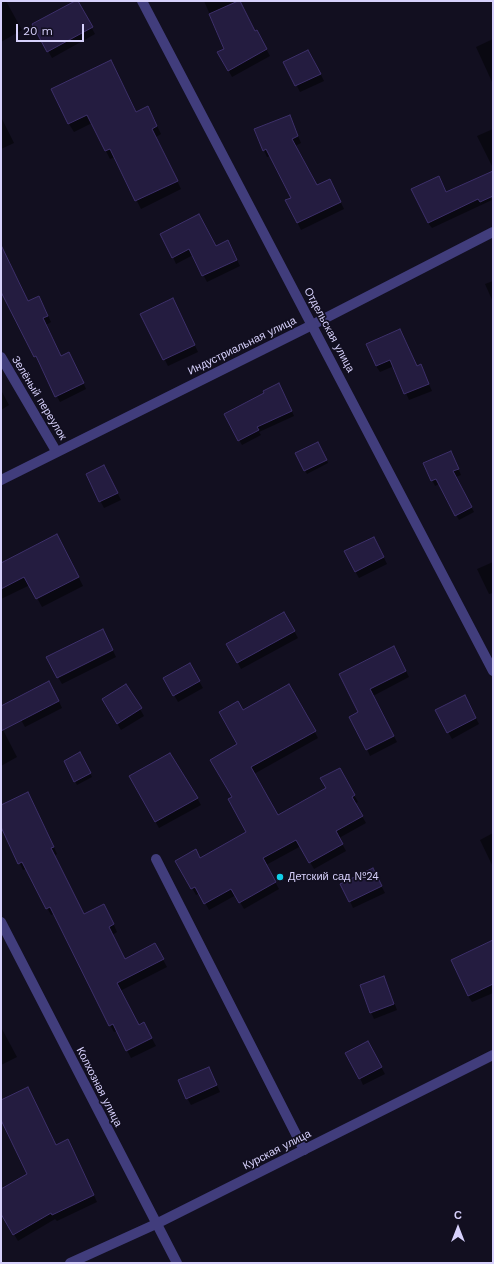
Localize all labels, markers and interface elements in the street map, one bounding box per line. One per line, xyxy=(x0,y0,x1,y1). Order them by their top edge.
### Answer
scale bar xyxy=(18,16,86,42)
text: 20 m xyxy=(23,24,53,38)
street label: Отдельская улица xyxy=(301,285,357,375)
street label: Индустриальная улица xyxy=(186,314,298,378)
street label: Зелёный переулок xyxy=(9,354,69,442)
place label: Детский сад №24 xyxy=(288,870,379,884)
marker: Детский сад №24 xyxy=(275,872,285,882)
street label: Колхозная улица xyxy=(73,1045,125,1129)
street label: Курская улица xyxy=(241,1127,313,1173)
north arrow xyxy=(438,1208,478,1248)
text: С xyxy=(454,1209,462,1222)

